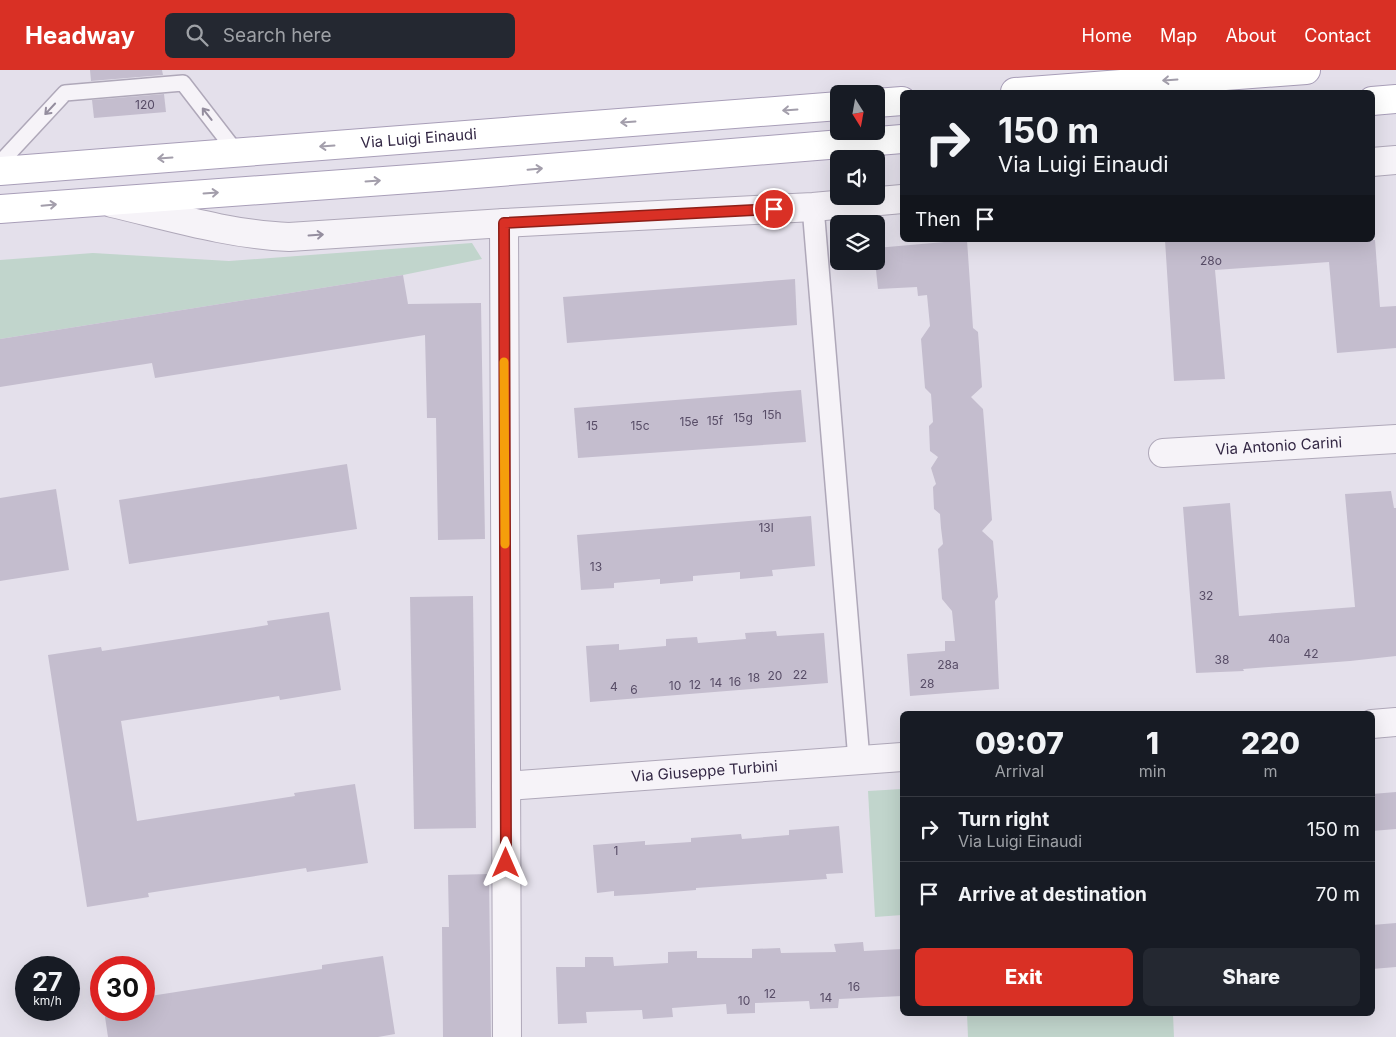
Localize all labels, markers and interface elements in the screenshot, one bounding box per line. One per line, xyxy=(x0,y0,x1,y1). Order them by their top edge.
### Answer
search box xyxy=(165,13,515,58)
text: Headway xyxy=(25,21,135,50)
icon: search xyxy=(183,21,211,49)
text: Search here xyxy=(223,24,331,47)
text: Home xyxy=(1082,25,1132,46)
text: Map xyxy=(1160,25,1197,46)
text: About xyxy=(1225,25,1276,46)
text: Contact xyxy=(1304,25,1371,46)
one-way arrow xyxy=(1162,76,1178,85)
north arrow xyxy=(830,85,885,140)
map controls xyxy=(830,85,885,270)
house number: 120 xyxy=(135,97,155,112)
one-way arrow xyxy=(44,103,56,116)
one-way arrow xyxy=(782,105,798,115)
one-way arrow xyxy=(202,108,213,121)
text: 150 m xyxy=(998,109,1099,151)
icon: right xyxy=(915,110,980,175)
one-way arrow xyxy=(620,118,636,127)
street label: Via Luigi Einaudi xyxy=(360,124,477,152)
one-way arrow xyxy=(319,141,335,151)
button: sound xyxy=(830,150,885,205)
text: Via Luigi Einaudi xyxy=(998,151,1169,177)
one-way arrow xyxy=(157,154,173,163)
one-way arrow xyxy=(526,164,542,174)
one-way arrow xyxy=(364,177,380,186)
one-way arrow xyxy=(202,188,218,197)
pin xyxy=(753,188,795,230)
icon: arrive xyxy=(760,195,788,223)
one-way arrow xyxy=(40,200,56,209)
icon: arrive xyxy=(971,205,999,233)
text: Then xyxy=(915,208,961,231)
button: layers xyxy=(830,215,885,270)
one-way arrow xyxy=(308,230,324,240)
house number: 28o xyxy=(1200,253,1222,268)
house number: 15h xyxy=(762,407,782,422)
house number: 15g xyxy=(733,410,753,425)
house number: 15f xyxy=(707,413,724,428)
house number: 15e xyxy=(679,414,699,429)
house number: 15 xyxy=(586,418,598,433)
house number: 15c xyxy=(630,418,650,433)
street label: Via Antonio Carini xyxy=(1215,432,1343,459)
house number: 13l xyxy=(758,520,774,535)
house number: 13 xyxy=(590,559,602,574)
house number: 32 xyxy=(1199,588,1213,603)
house number: 40a xyxy=(1268,631,1290,646)
house number: 42 xyxy=(1303,646,1319,661)
house number: 38 xyxy=(1215,652,1229,667)
house number: 28a xyxy=(937,657,959,672)
house number: 22 xyxy=(793,667,807,682)
house number: 20 xyxy=(768,668,782,683)
house number: 18 xyxy=(748,670,760,685)
house number: 16 xyxy=(729,674,741,689)
house number: 14 xyxy=(710,675,723,690)
house number: 28 xyxy=(920,676,934,691)
house number: 12 xyxy=(689,677,701,692)
house number: 10 xyxy=(669,678,681,693)
house number: 4 xyxy=(610,679,618,694)
house number: 6 xyxy=(630,682,638,697)
text: 09:07 xyxy=(975,725,1064,761)
text: 1 xyxy=(1146,725,1159,761)
text: 220 xyxy=(1241,725,1300,761)
street label: Via Giuseppe Turbini xyxy=(630,756,778,786)
text: Arrival xyxy=(995,761,1044,781)
text: min xyxy=(1139,761,1166,781)
text: m xyxy=(1264,761,1278,781)
text: Turn right xyxy=(958,808,1049,831)
icon: right xyxy=(915,815,943,843)
text: 150 m xyxy=(1307,818,1360,841)
text: Via Luigi Einaudi xyxy=(958,831,1082,851)
position arrow xyxy=(479,836,531,888)
house number: 1 xyxy=(614,843,618,858)
icon: arrive xyxy=(915,880,943,908)
text: Arrive at destination xyxy=(958,883,1147,906)
text: 70 m xyxy=(1316,883,1360,906)
button: Exit xyxy=(915,948,1133,1006)
button: Share xyxy=(1143,948,1360,1006)
speed limit sign: 30 xyxy=(90,956,155,1021)
text: 27 xyxy=(32,967,63,997)
house number: 16 xyxy=(848,979,860,994)
house number: 12 xyxy=(764,986,776,1001)
house number: 14 xyxy=(820,990,833,1005)
text: km/h xyxy=(33,993,62,1008)
house number: 10 xyxy=(738,993,750,1008)

